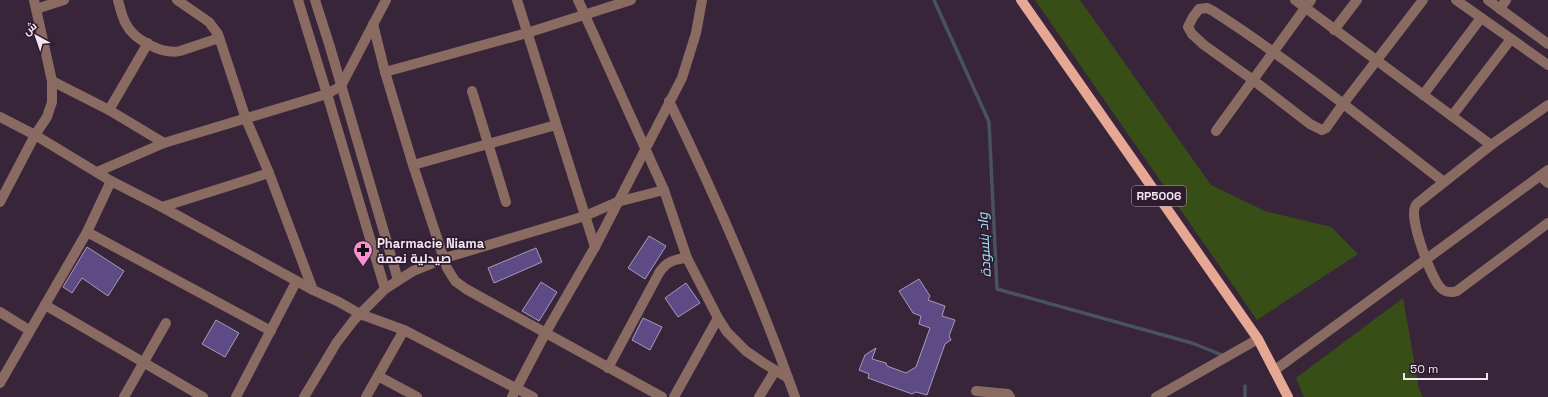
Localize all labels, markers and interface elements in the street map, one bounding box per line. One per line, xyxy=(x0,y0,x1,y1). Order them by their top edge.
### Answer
north arrow xyxy=(16,16,56,56)
text: ش xyxy=(20,18,39,38)
road number: RP5006 xyxy=(1132,186,1186,206)
water label: واد بنسودة xyxy=(973,211,995,278)
place label: Pharmacie Niama صيدلية نعمة xyxy=(377,235,485,267)
pharmacy icon: Pharmacie Niama صيدلية نعمة xyxy=(352,239,374,267)
scale bar xyxy=(1404,355,1487,381)
text: 50 m xyxy=(1410,361,1438,377)

